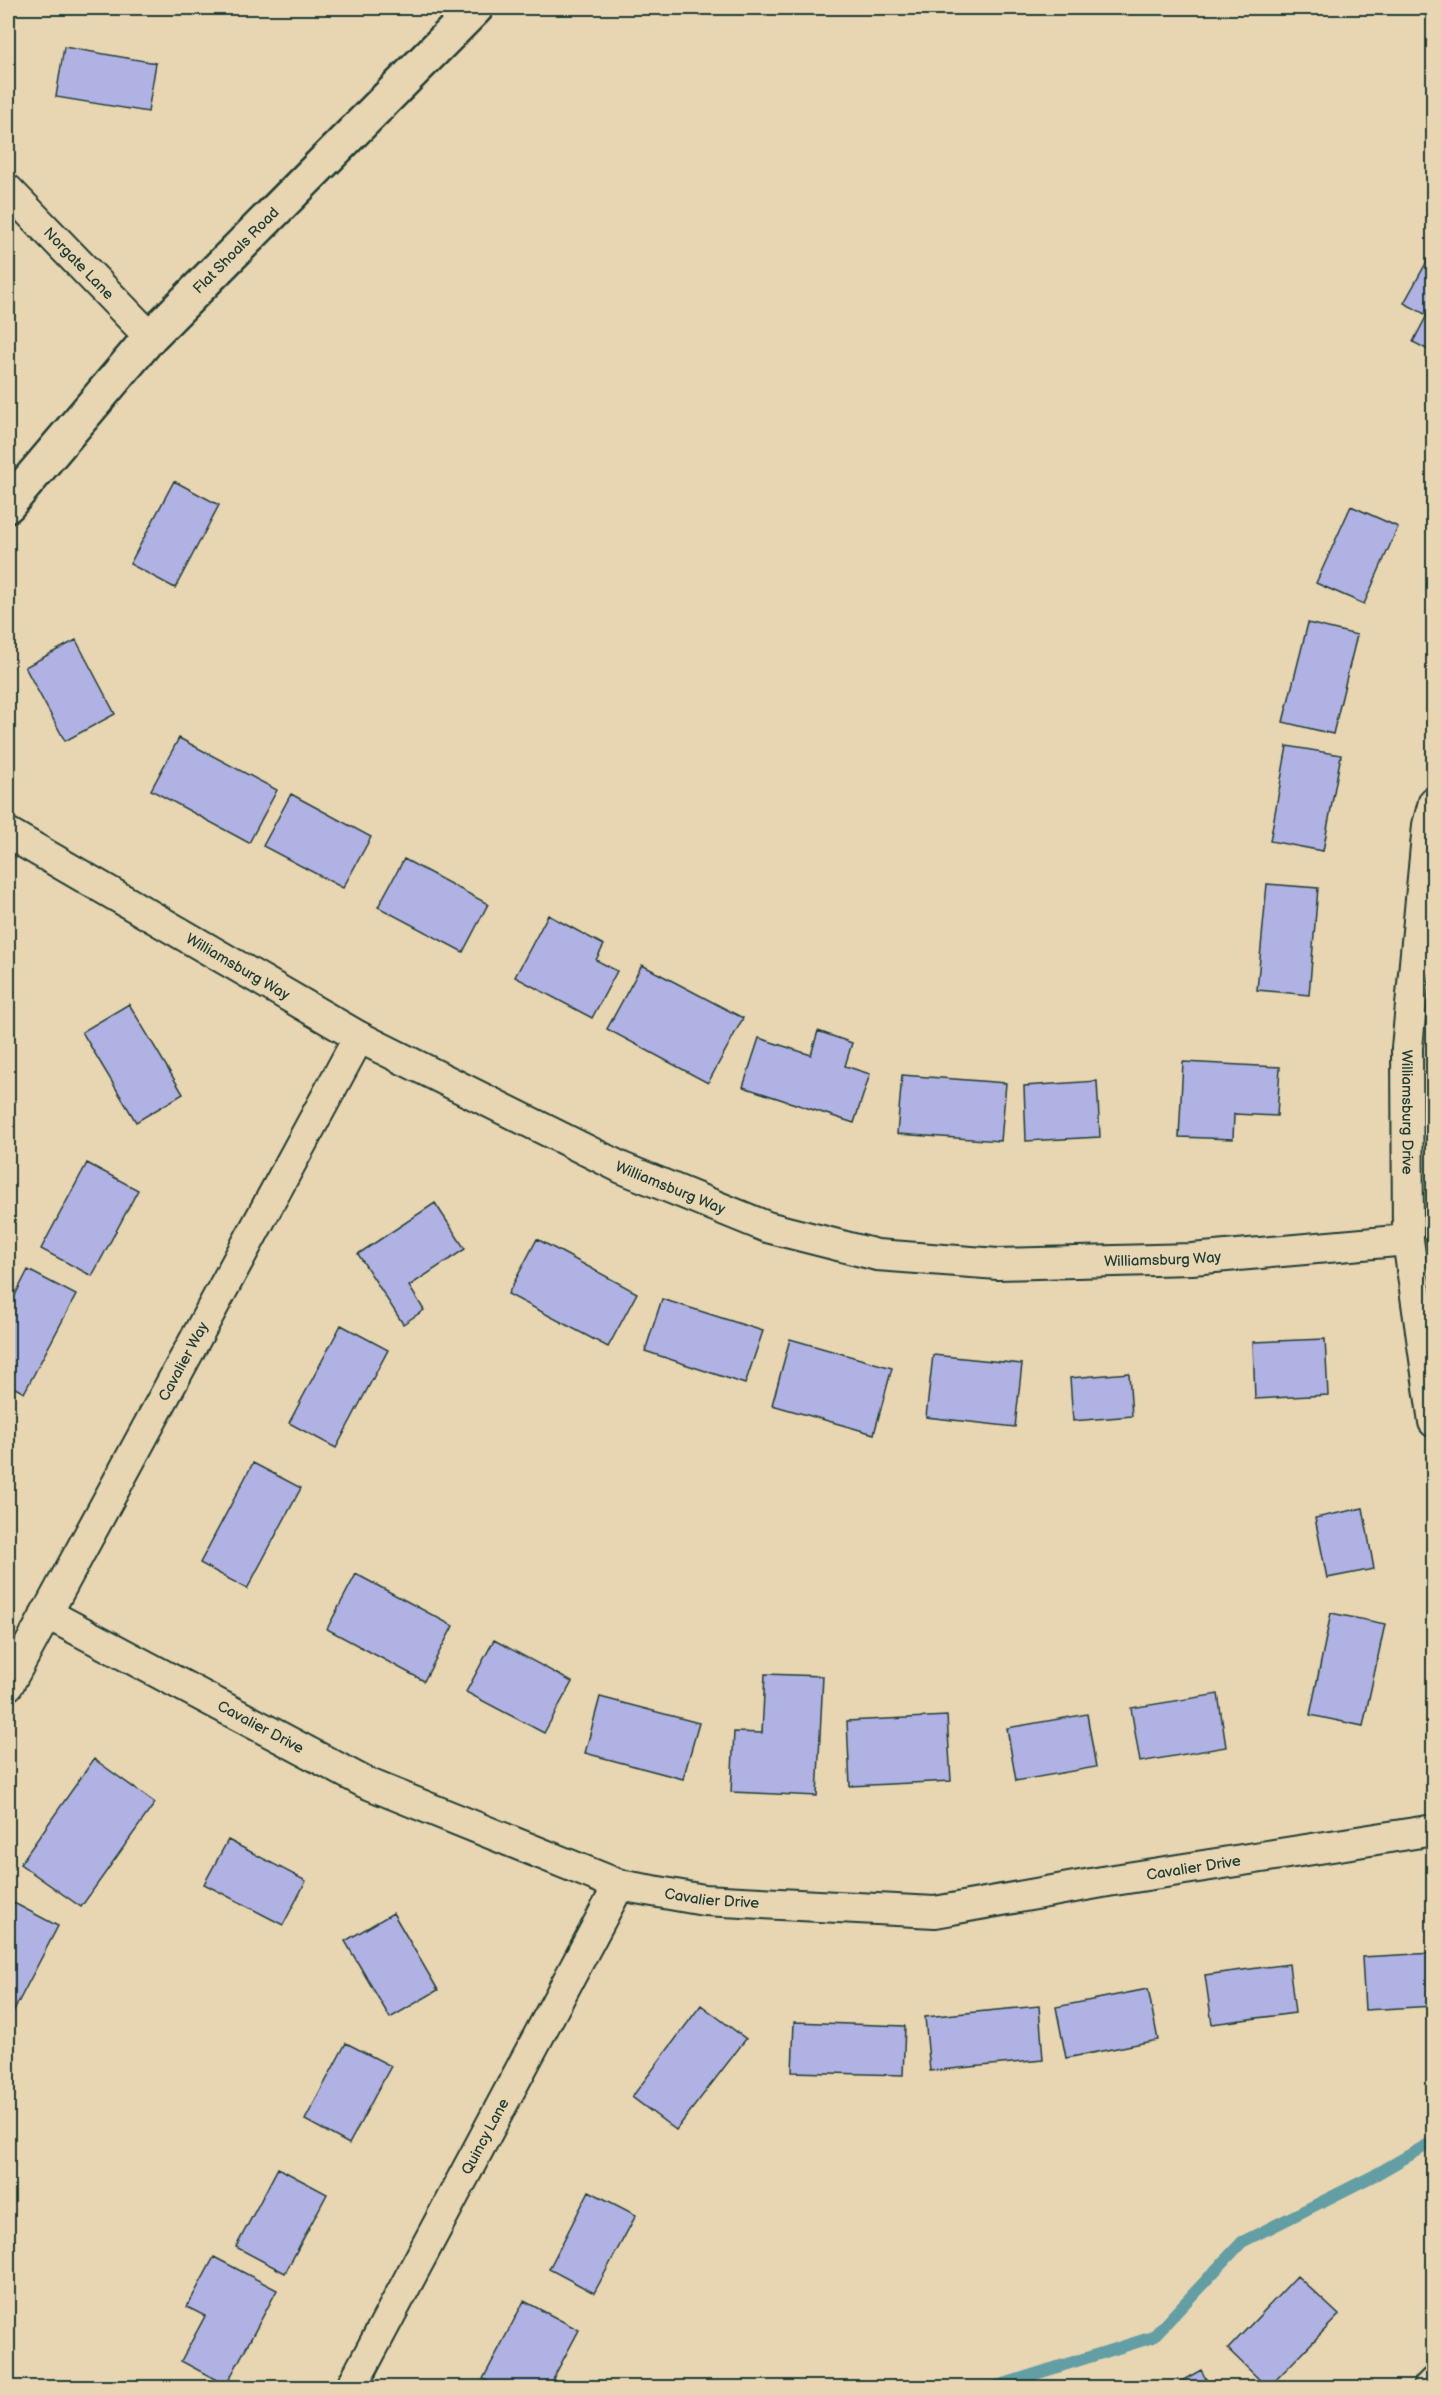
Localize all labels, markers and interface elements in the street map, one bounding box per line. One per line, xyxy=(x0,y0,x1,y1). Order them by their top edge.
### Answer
street label: Flat Shoals Road xyxy=(189,203,283,298)
street label: Norgate Lane xyxy=(40,223,118,304)
street label: Williamsburg Way xyxy=(183,929,294,1004)
street label: Williamsburg Drive xyxy=(1398,1050,1417,1175)
street label: Williamsburg Way xyxy=(613,1157,728,1219)
street label: Williamsburg Way xyxy=(1104,1247,1222,1271)
street label: Cavalier Way xyxy=(154,1318,213,1404)
street label: Cavalier Drive xyxy=(214,1696,307,1758)
street label: Cavalier Drive xyxy=(1145,1851,1242,1884)
street label: Cavalier Drive xyxy=(663,1884,760,1912)
street label: Quincy Lane xyxy=(457,2095,513,2178)

